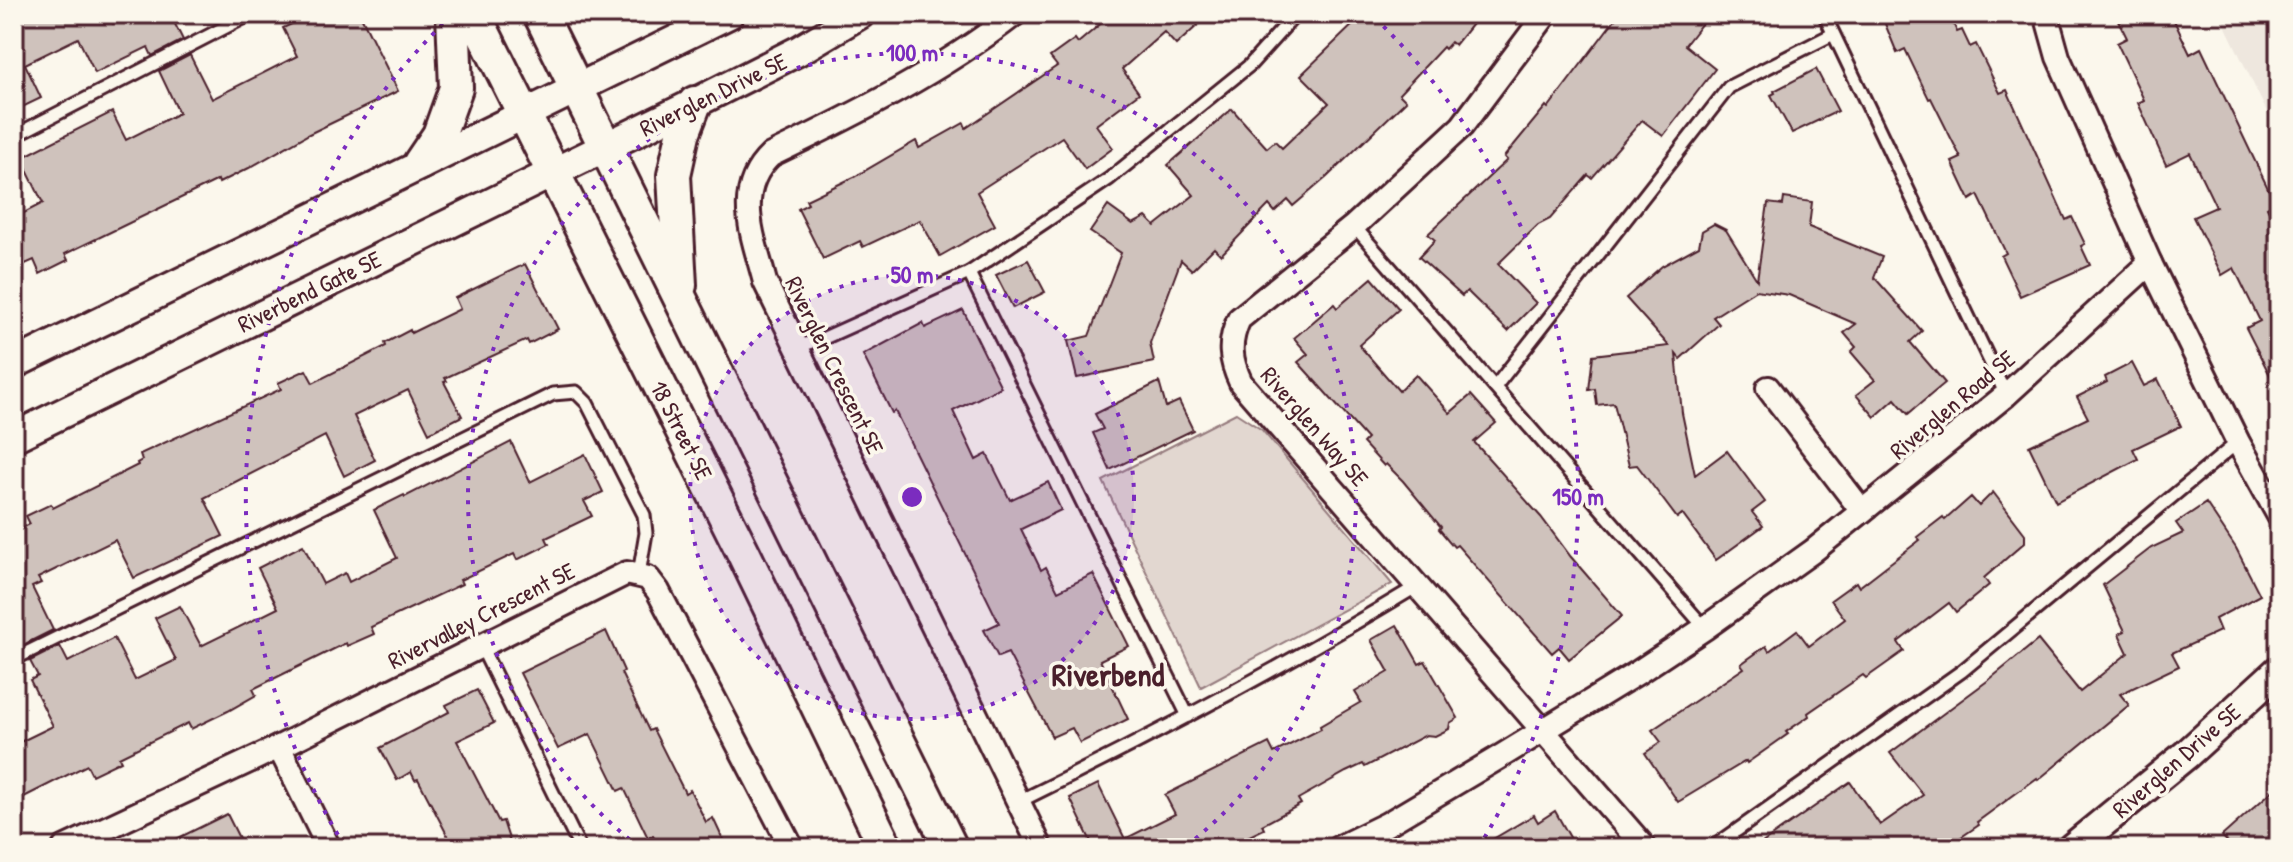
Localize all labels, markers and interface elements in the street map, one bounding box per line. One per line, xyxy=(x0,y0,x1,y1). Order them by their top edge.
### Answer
text: 100 m xyxy=(886,36,938,68)
street label: Riverglen Drive SE xyxy=(634,44,792,143)
street label: Riverbend Gate SE xyxy=(232,242,386,340)
text: 50 m xyxy=(891,258,933,290)
street label: Riverglen Crescent SE xyxy=(778,271,892,460)
street label: Riverglen Road SE xyxy=(1883,342,2022,466)
street label: Riverglen Way SE xyxy=(1254,359,1376,493)
street label: 18 Street SE xyxy=(643,375,721,486)
text: 150 m xyxy=(1552,480,1604,512)
centre of rings xyxy=(898,483,926,511)
street label: Rivervalley Crescent SE xyxy=(382,554,580,676)
district label: Riverbend xyxy=(1052,653,1165,696)
street label: Riverglen Drive SE xyxy=(2105,695,2247,825)

